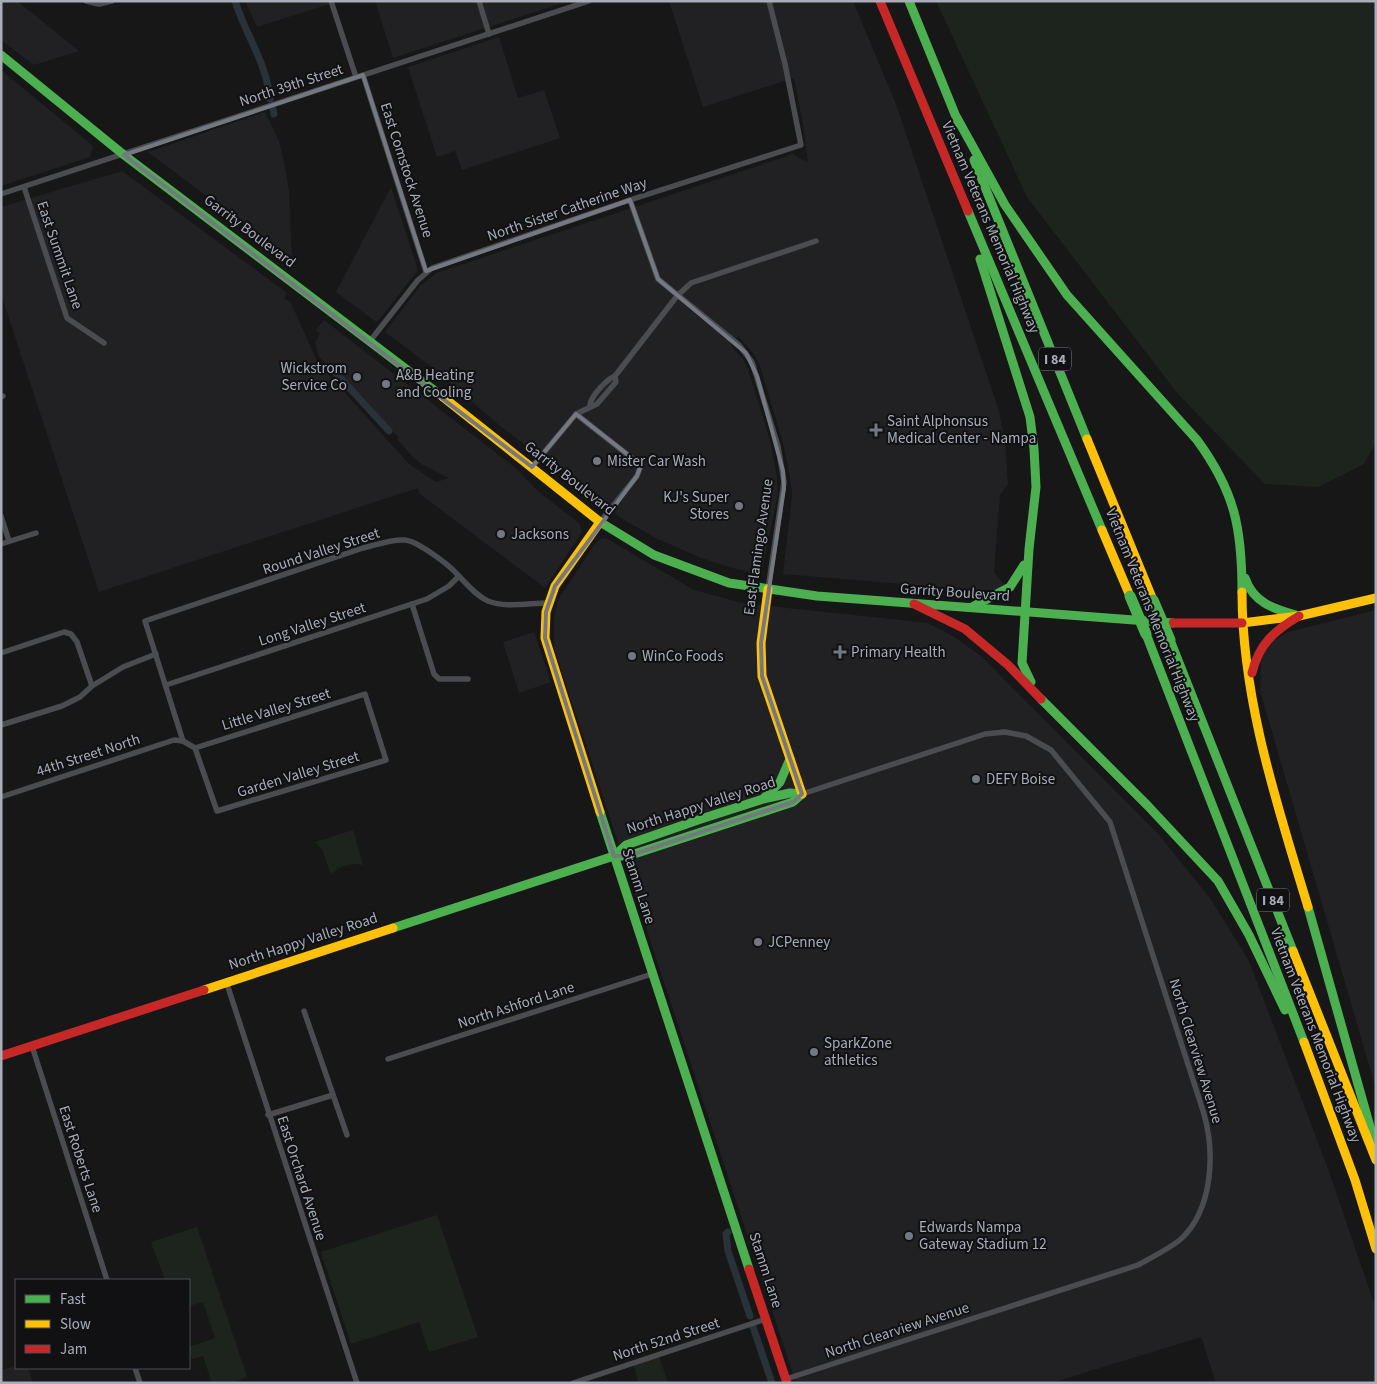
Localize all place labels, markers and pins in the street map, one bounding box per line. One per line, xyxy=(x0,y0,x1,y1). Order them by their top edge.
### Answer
place label: Wickstrom Service Co xyxy=(281,358,347,396)
place label: A&B Heating and Cooling xyxy=(396,365,474,403)
marker: Wickstrom Service Co xyxy=(351,371,363,383)
marker: A&B Heating and Cooling xyxy=(380,378,392,390)
place label: Saint Alphonsus Medical Center - Nampa xyxy=(887,411,1036,449)
marker: Saint Alphonsus Medical Center - Nampa xyxy=(869,423,883,437)
place label: Mister Car Wash xyxy=(607,451,706,472)
marker: Mister Car Wash xyxy=(591,455,603,467)
place label: KJ's Super Stores xyxy=(663,487,730,525)
marker: KJ's Super Stores xyxy=(733,500,745,512)
place label: Jacksons xyxy=(511,524,569,545)
marker: Jacksons xyxy=(495,528,507,540)
place label: Primary Health xyxy=(851,642,946,663)
marker: Primary Health xyxy=(833,645,847,659)
place label: WinCo Foods xyxy=(642,646,723,667)
marker: WinCo Foods xyxy=(626,650,638,662)
place label: DEFY Boise xyxy=(986,769,1055,790)
marker: DEFY Boise xyxy=(970,773,982,785)
place label: JCPenney xyxy=(768,932,830,953)
marker: JCPenney xyxy=(752,936,764,948)
place label: SparkZone athletics xyxy=(824,1033,892,1071)
marker: SparkZone athletics xyxy=(808,1046,820,1058)
place label: Edwards Nampa Gateway Stadium 12 xyxy=(919,1217,1047,1255)
marker: Edwards Nampa Gateway Stadium 12 xyxy=(903,1230,915,1242)

